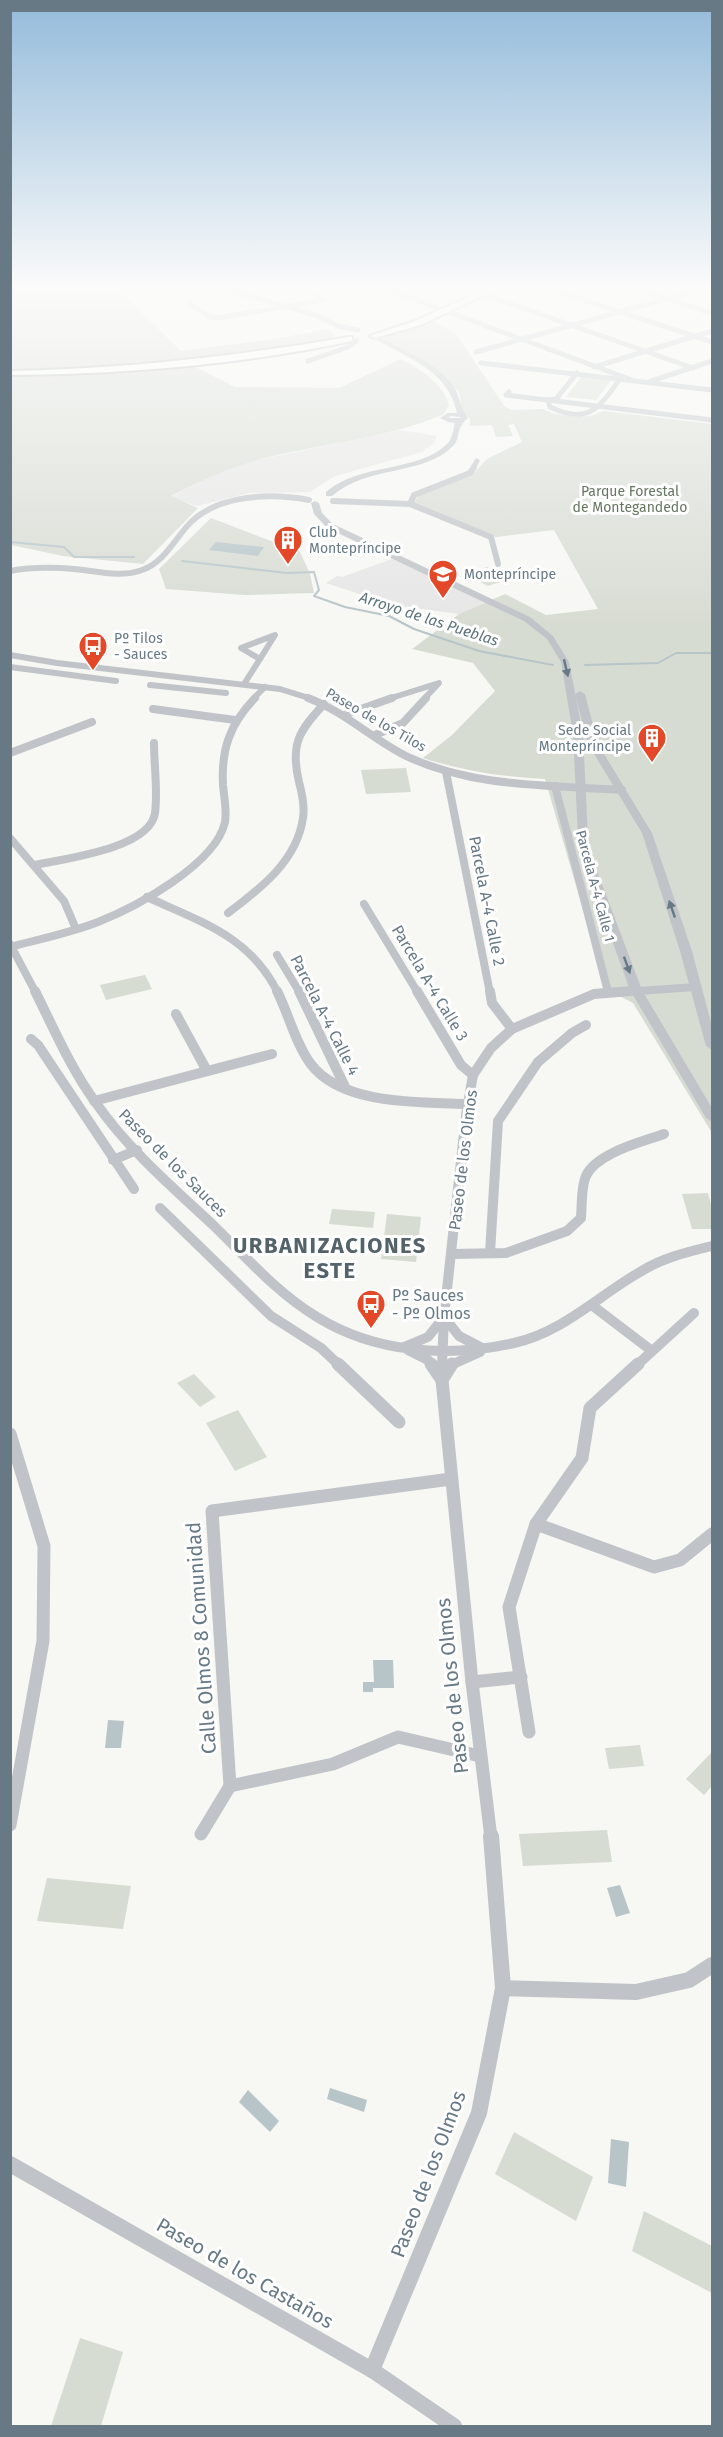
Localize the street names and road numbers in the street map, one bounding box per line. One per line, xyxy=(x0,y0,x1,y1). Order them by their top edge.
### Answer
street label: Paseo de los Tilos xyxy=(323,684,430,756)
street label: Parcela A-4 Calle 1 xyxy=(572,828,618,944)
street label: Parcela A-4 Calle 2 xyxy=(465,834,509,968)
street label: Parcela A-4 Calle 3 xyxy=(388,922,472,1044)
street label: Parcela A-4 Calle 4 xyxy=(286,952,364,1079)
street label: Paseo de los Olmos xyxy=(445,1089,481,1231)
street label: Paseo de los Sauces xyxy=(115,1105,231,1221)
street label: Calle Olmos 8 Comunidad xyxy=(181,1521,221,1755)
street label: Paseo de los Olmos xyxy=(431,1597,473,1775)
street label: Paseo de los Olmos xyxy=(385,2087,471,2261)
street label: Paseo de los Castaños xyxy=(152,2213,338,2333)

